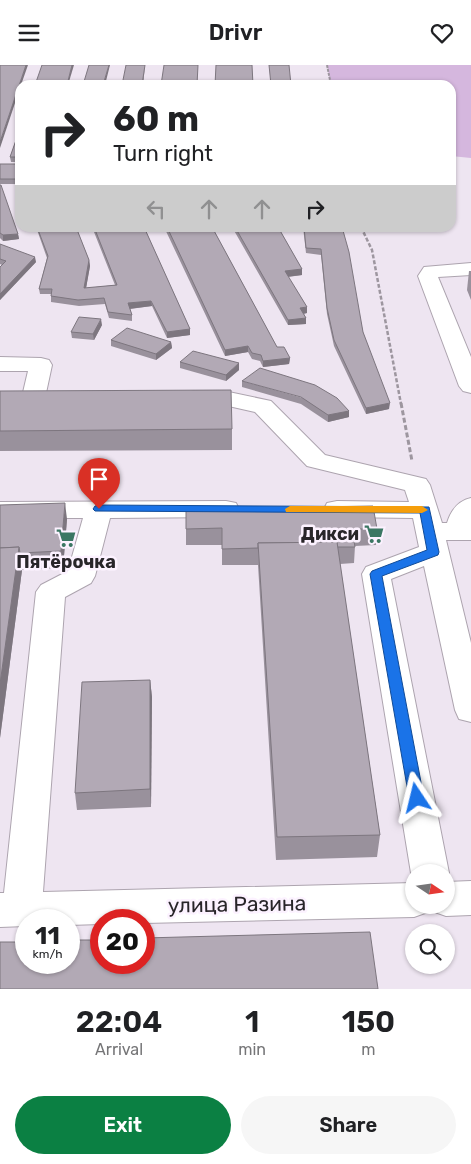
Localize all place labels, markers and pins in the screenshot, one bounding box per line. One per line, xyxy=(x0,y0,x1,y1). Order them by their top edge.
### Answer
pin xyxy=(78,458,120,509)
place label: Дикси xyxy=(301,523,359,545)
supermarket icon: Дикси xyxy=(363,523,385,545)
supermarket icon: Пятёрочка xyxy=(55,527,77,549)
place label: Пятёрочка xyxy=(16,551,116,573)

